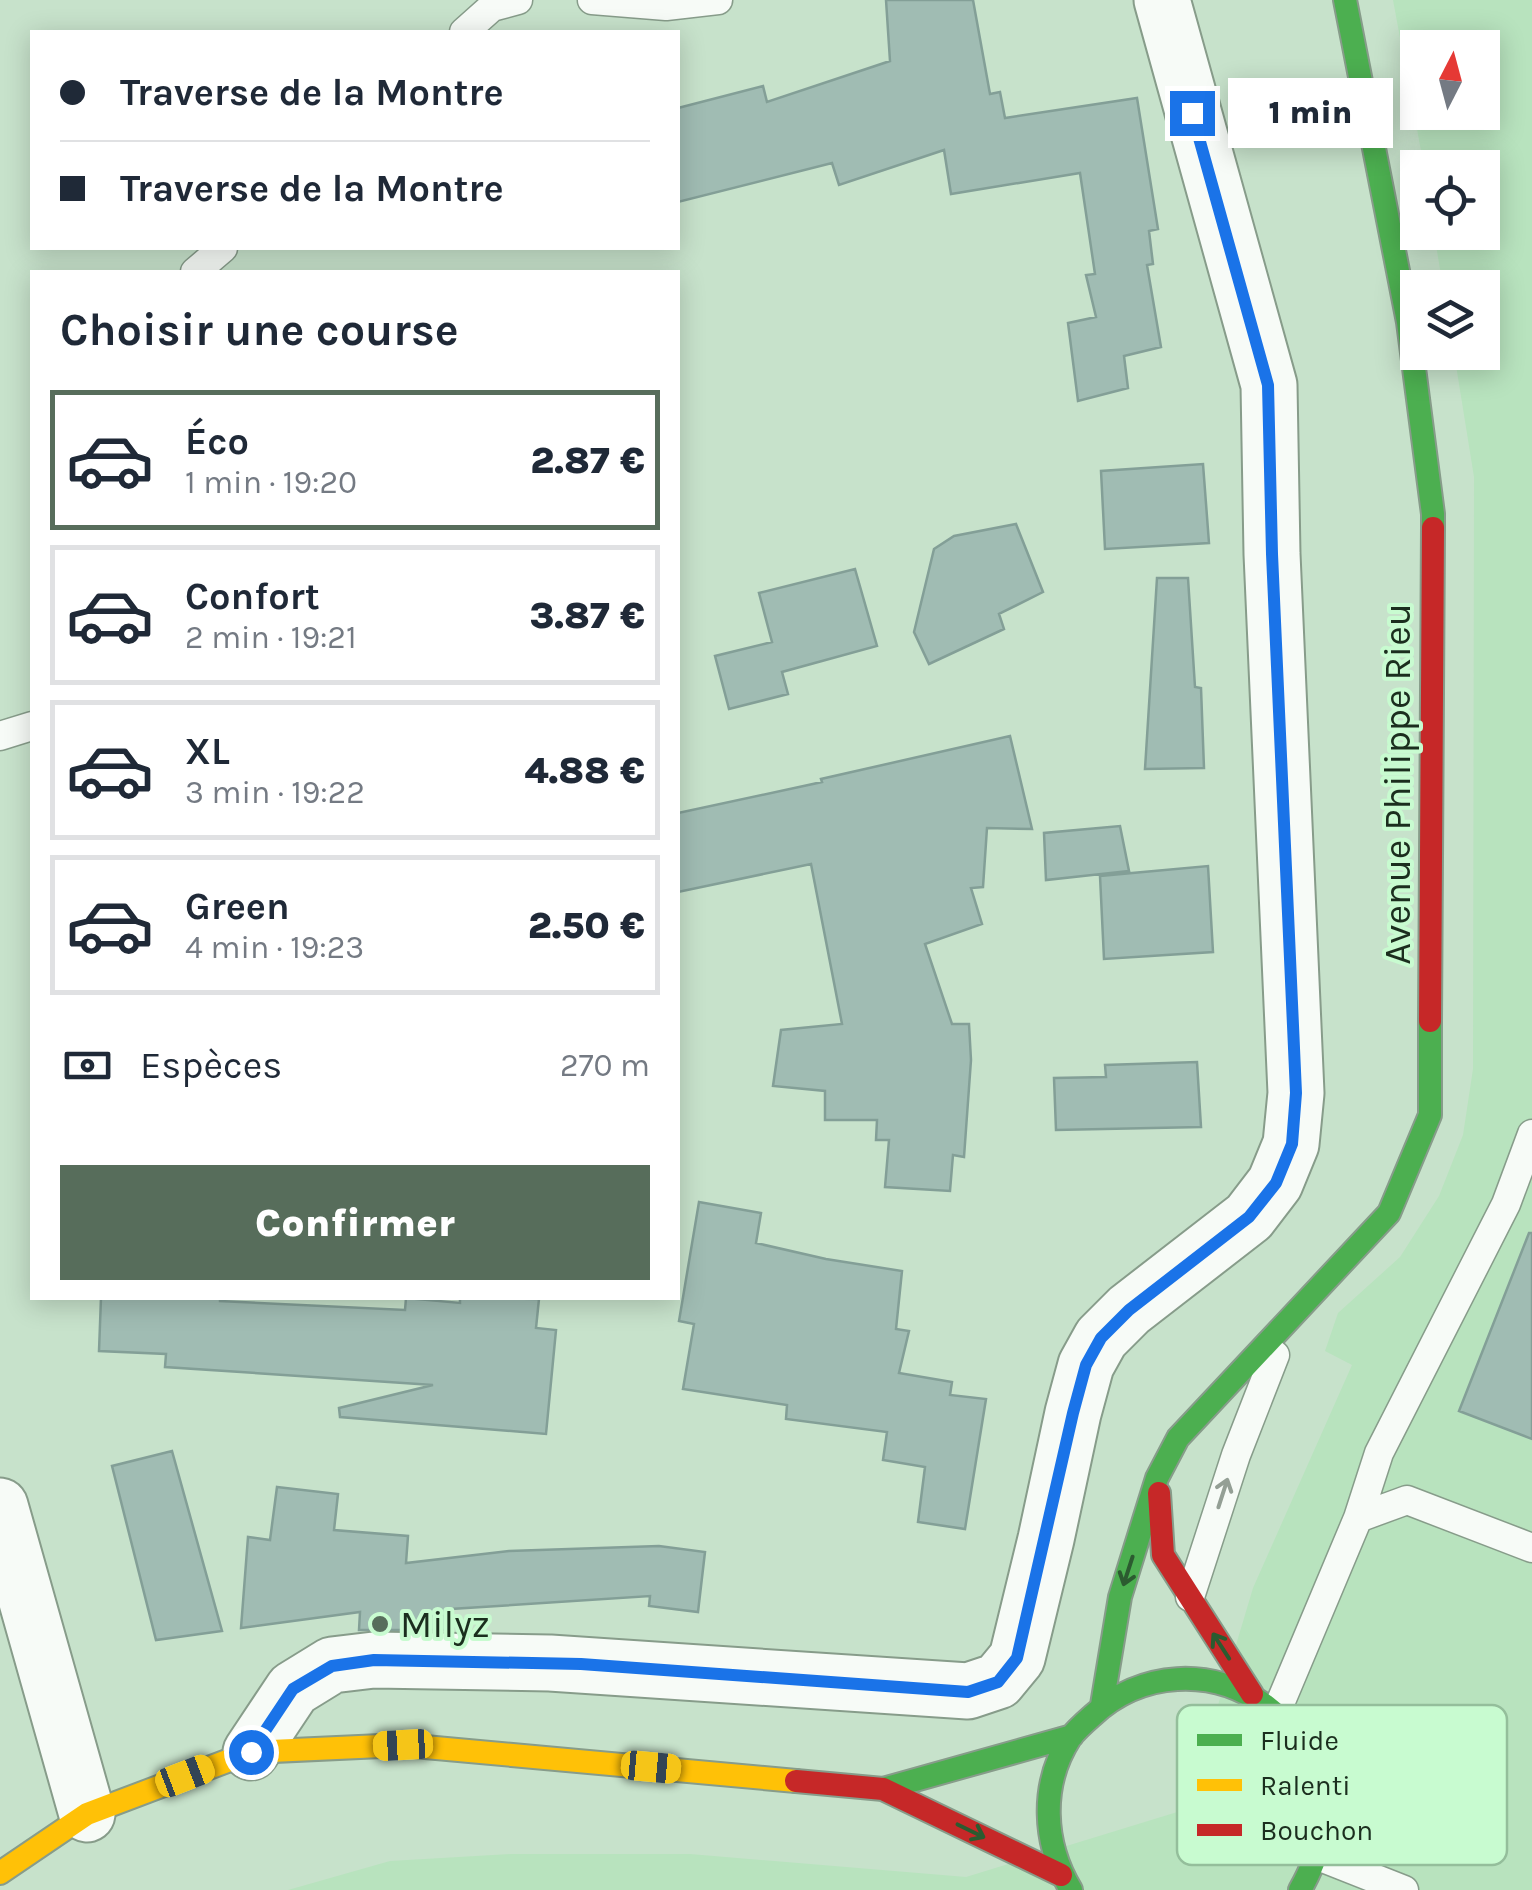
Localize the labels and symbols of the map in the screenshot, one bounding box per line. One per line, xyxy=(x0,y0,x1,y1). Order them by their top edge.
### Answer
north arrow xyxy=(1400,30,1500,130)
callout: 1 min xyxy=(1227,78,1392,148)
route end xyxy=(1170,91,1215,136)
street label: Avenue Philippe Rieu xyxy=(1375,603,1420,965)
one-way arrow xyxy=(1216,1478,1234,1510)
one-way arrow xyxy=(1118,1555,1136,1587)
place label: Milyz xyxy=(400,1602,490,1647)
marker: Milyz xyxy=(369,1613,391,1635)
one-way arrow xyxy=(1210,1633,1231,1661)
legend xyxy=(1177,1705,1507,1865)
text: Fluide xyxy=(1260,1724,1339,1757)
car xyxy=(372,1728,434,1762)
route start xyxy=(229,1730,274,1775)
car xyxy=(620,1749,682,1785)
car xyxy=(152,1751,218,1801)
text: Ralenti xyxy=(1260,1769,1351,1802)
text: Bouchon xyxy=(1260,1814,1373,1847)
one-way arrow xyxy=(956,1822,985,1841)

